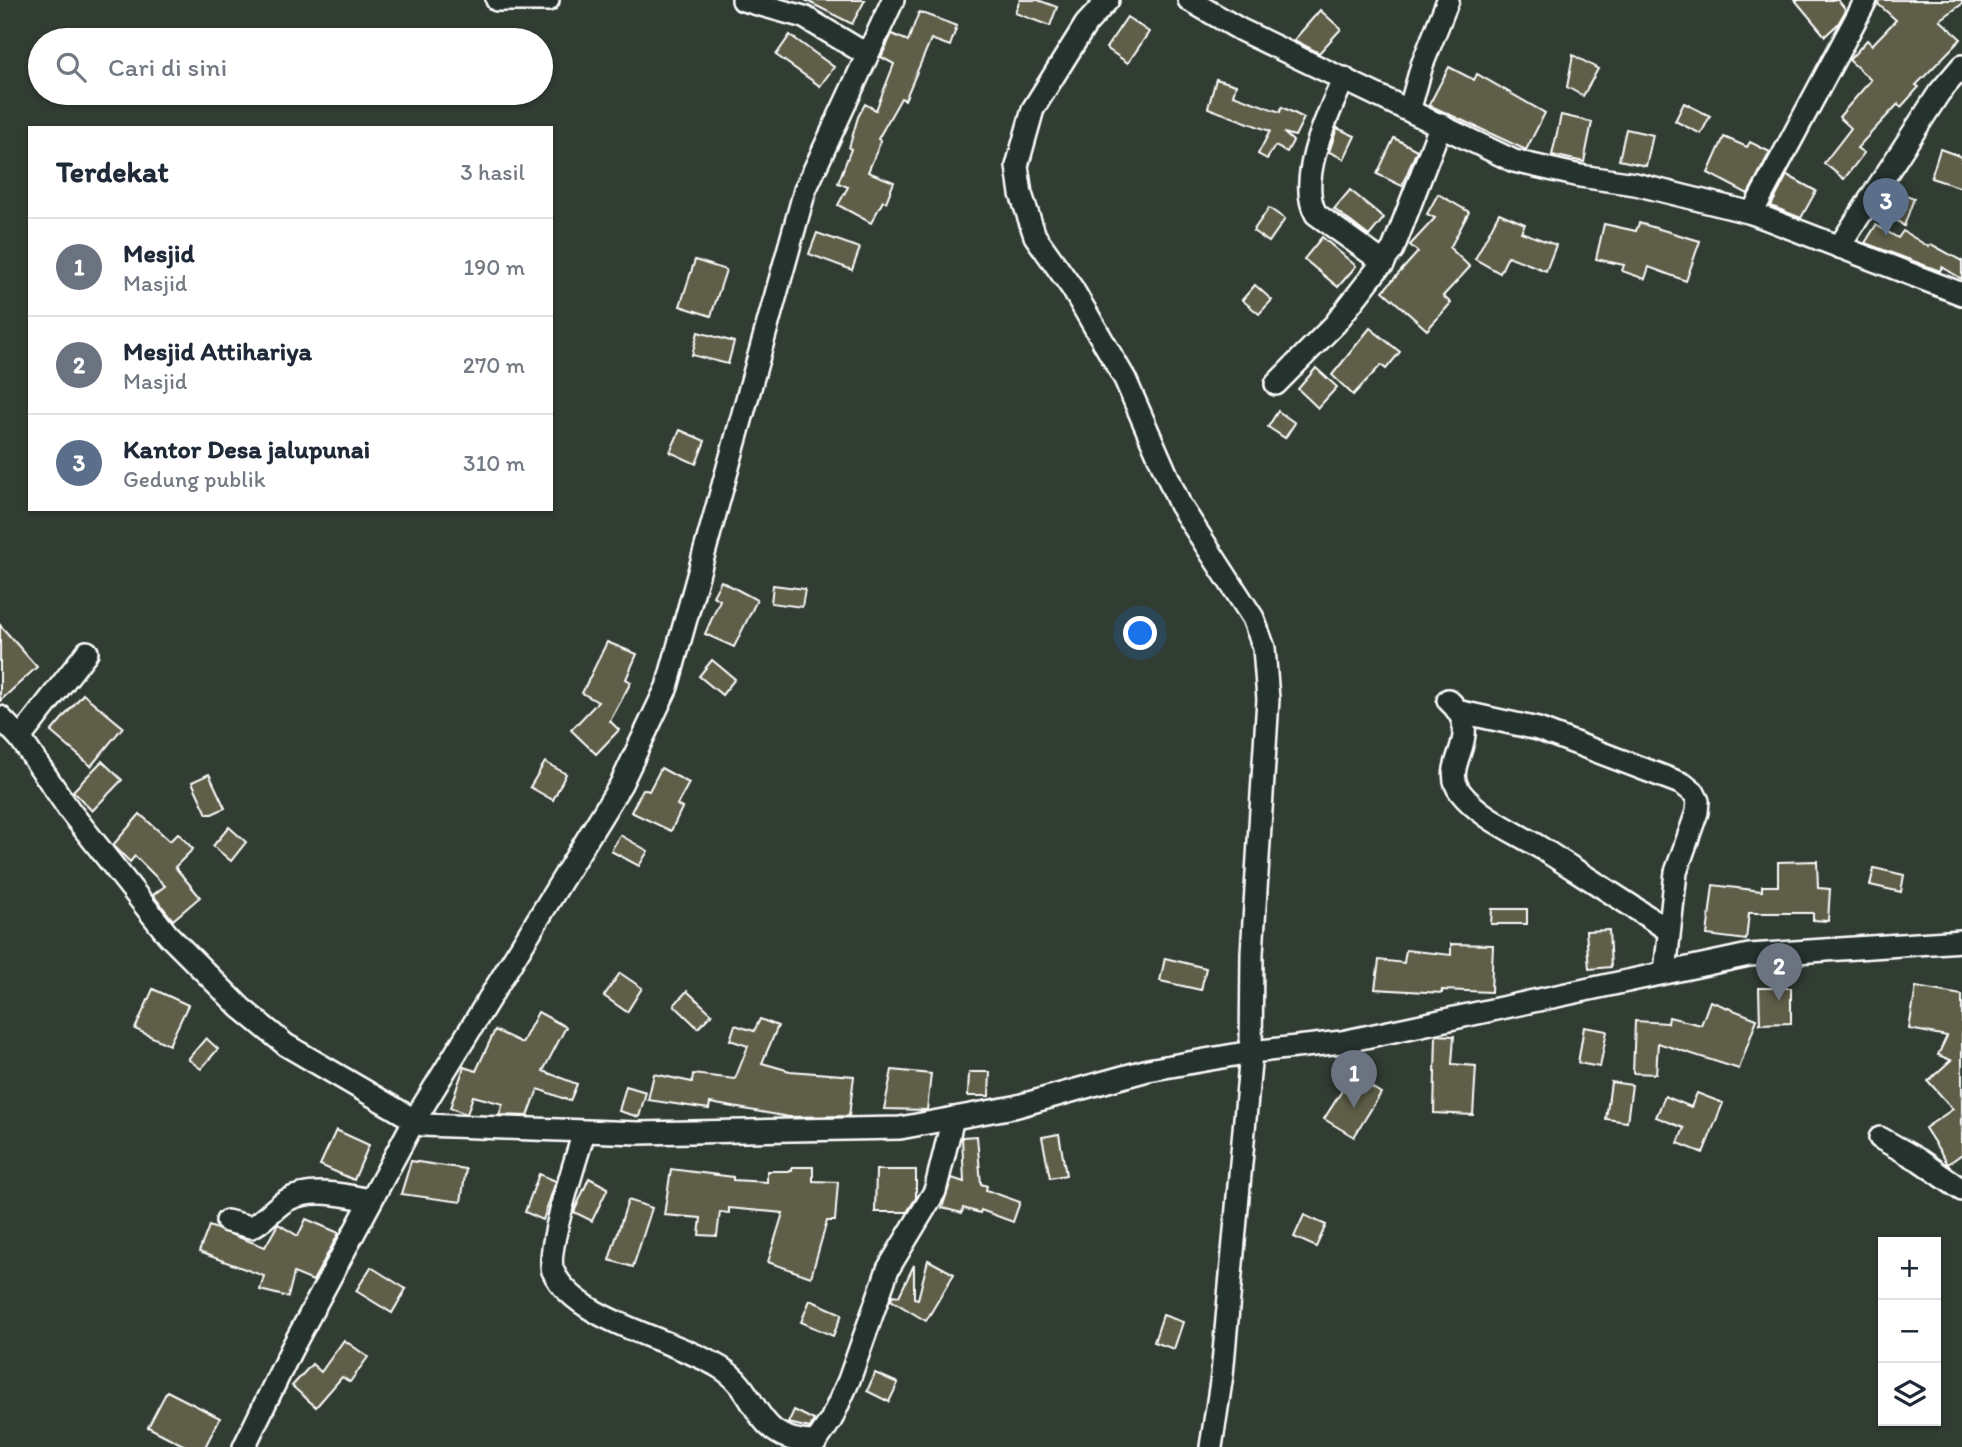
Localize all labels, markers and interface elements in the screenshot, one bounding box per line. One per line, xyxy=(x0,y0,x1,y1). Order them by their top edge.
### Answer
search box xyxy=(28,28,553,105)
icon: search xyxy=(52,48,90,86)
text: Cari di sini xyxy=(108,51,227,83)
text: Terdekat xyxy=(56,153,169,190)
text: 3 hasil xyxy=(460,158,525,186)
pin: 3 xyxy=(1863,178,1909,236)
text: Mesjid xyxy=(123,237,195,269)
text: 1 xyxy=(74,253,84,281)
text: 190 m xyxy=(464,253,525,281)
text: Masjid xyxy=(123,269,187,297)
text: Mesjid Attihariya xyxy=(123,335,312,367)
text: 2 xyxy=(73,351,85,379)
text: 270 m xyxy=(463,351,525,379)
text: Masjid xyxy=(123,367,187,395)
text: Kantor Desa jalupunai xyxy=(123,433,370,465)
text: 3 xyxy=(73,449,85,477)
text: 310 m xyxy=(463,449,525,477)
text: Gedung publik xyxy=(123,465,266,493)
your location xyxy=(1123,616,1157,650)
pin: 2 xyxy=(1756,943,1802,1001)
pin: 1 xyxy=(1331,1050,1377,1108)
map controls xyxy=(1878,1237,1941,1426)
button: + xyxy=(1878,1237,1941,1300)
button: − xyxy=(1878,1300,1941,1363)
button: layers xyxy=(1878,1363,1941,1426)

